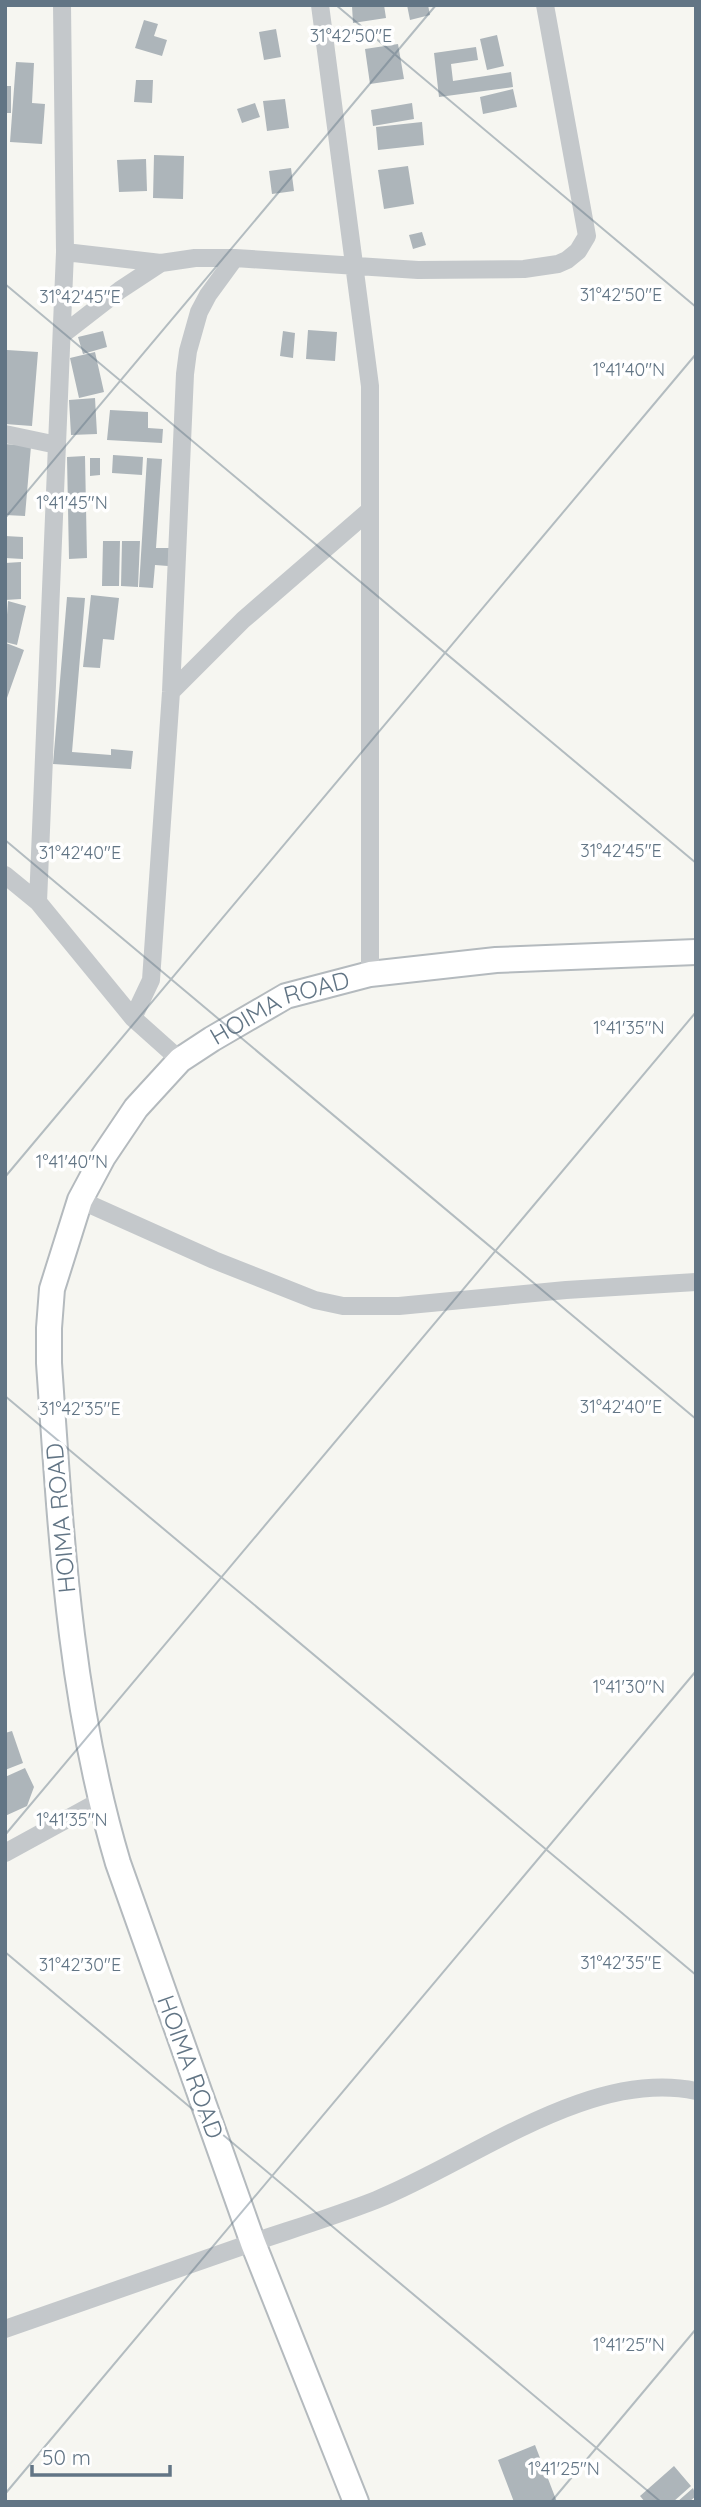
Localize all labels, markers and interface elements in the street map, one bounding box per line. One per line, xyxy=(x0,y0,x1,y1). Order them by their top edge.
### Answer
text: 31°42'50"E xyxy=(310,24,392,47)
text: 31°42'50"E xyxy=(580,283,662,306)
text: 31°42'45"E xyxy=(39,285,121,308)
text: 1°41'40"N xyxy=(593,358,665,381)
text: 1°41'45"N xyxy=(36,491,108,514)
text: 31°42'45"E xyxy=(580,839,662,862)
text: 31°42'40"E xyxy=(39,841,121,864)
street label: HOIMA ROAD xyxy=(204,964,353,1051)
text: 1°41'35"N xyxy=(593,1016,665,1039)
text: 1°41'40"N xyxy=(36,1150,108,1173)
text: 31°42'40"E xyxy=(580,1395,662,1418)
text: 31°42'35"E xyxy=(39,1397,121,1420)
street label: HOIMA ROAD xyxy=(39,1442,82,1594)
text: 1°41'30"N xyxy=(593,1675,665,1698)
text: 1°41'35"N xyxy=(36,1808,108,1831)
text: 31°42'35"E xyxy=(580,1951,662,1974)
text: 31°42'30"E xyxy=(39,1953,121,1976)
street label: HOIMA ROAD xyxy=(151,1991,231,2142)
text: 1°41'25"N xyxy=(593,2333,665,2356)
scale bar xyxy=(32,2434,170,2478)
text: 50 m xyxy=(42,2444,91,2470)
text: 1°41'25"N xyxy=(528,2457,600,2480)

